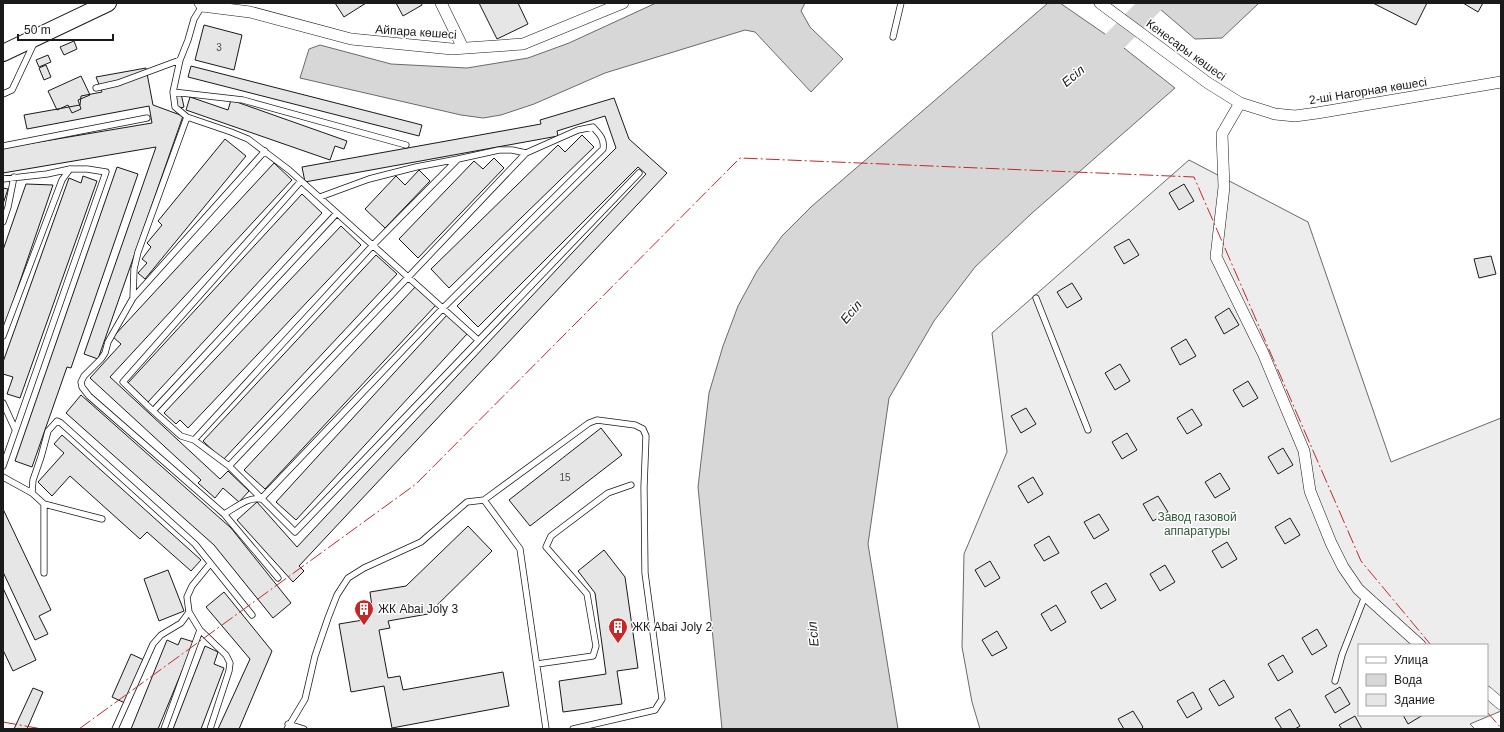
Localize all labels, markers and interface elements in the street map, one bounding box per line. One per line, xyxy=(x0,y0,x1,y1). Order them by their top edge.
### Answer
scale bar xyxy=(18,16,113,42)
street label: Кенесары көшесі xyxy=(1143,16,1229,84)
street label: Айпара көшесі xyxy=(375,22,457,42)
text: 50 m xyxy=(24,23,51,37)
house number: 3 xyxy=(216,42,222,53)
water label: Есіл xyxy=(1058,62,1088,90)
street label: 2-ші Нагорная көшесі xyxy=(1308,75,1428,107)
water label: Есіл xyxy=(837,297,865,327)
house number: 15 xyxy=(559,472,571,483)
park label: Завод газовой аппаратуры xyxy=(1157,510,1237,538)
building icon: ЖК Abai Joly 3 xyxy=(353,598,375,626)
place label: ЖК Abai Joly 3 xyxy=(378,602,458,616)
building icon: ЖК Abai Joly 2 xyxy=(607,616,629,644)
place label: ЖК Abai Joly 2 xyxy=(632,620,712,634)
water label: Есіл xyxy=(804,620,822,647)
legend xyxy=(1358,644,1488,716)
text: Улица xyxy=(1394,653,1428,667)
text: Вода xyxy=(1394,673,1422,687)
text: Здание xyxy=(1394,693,1435,707)

